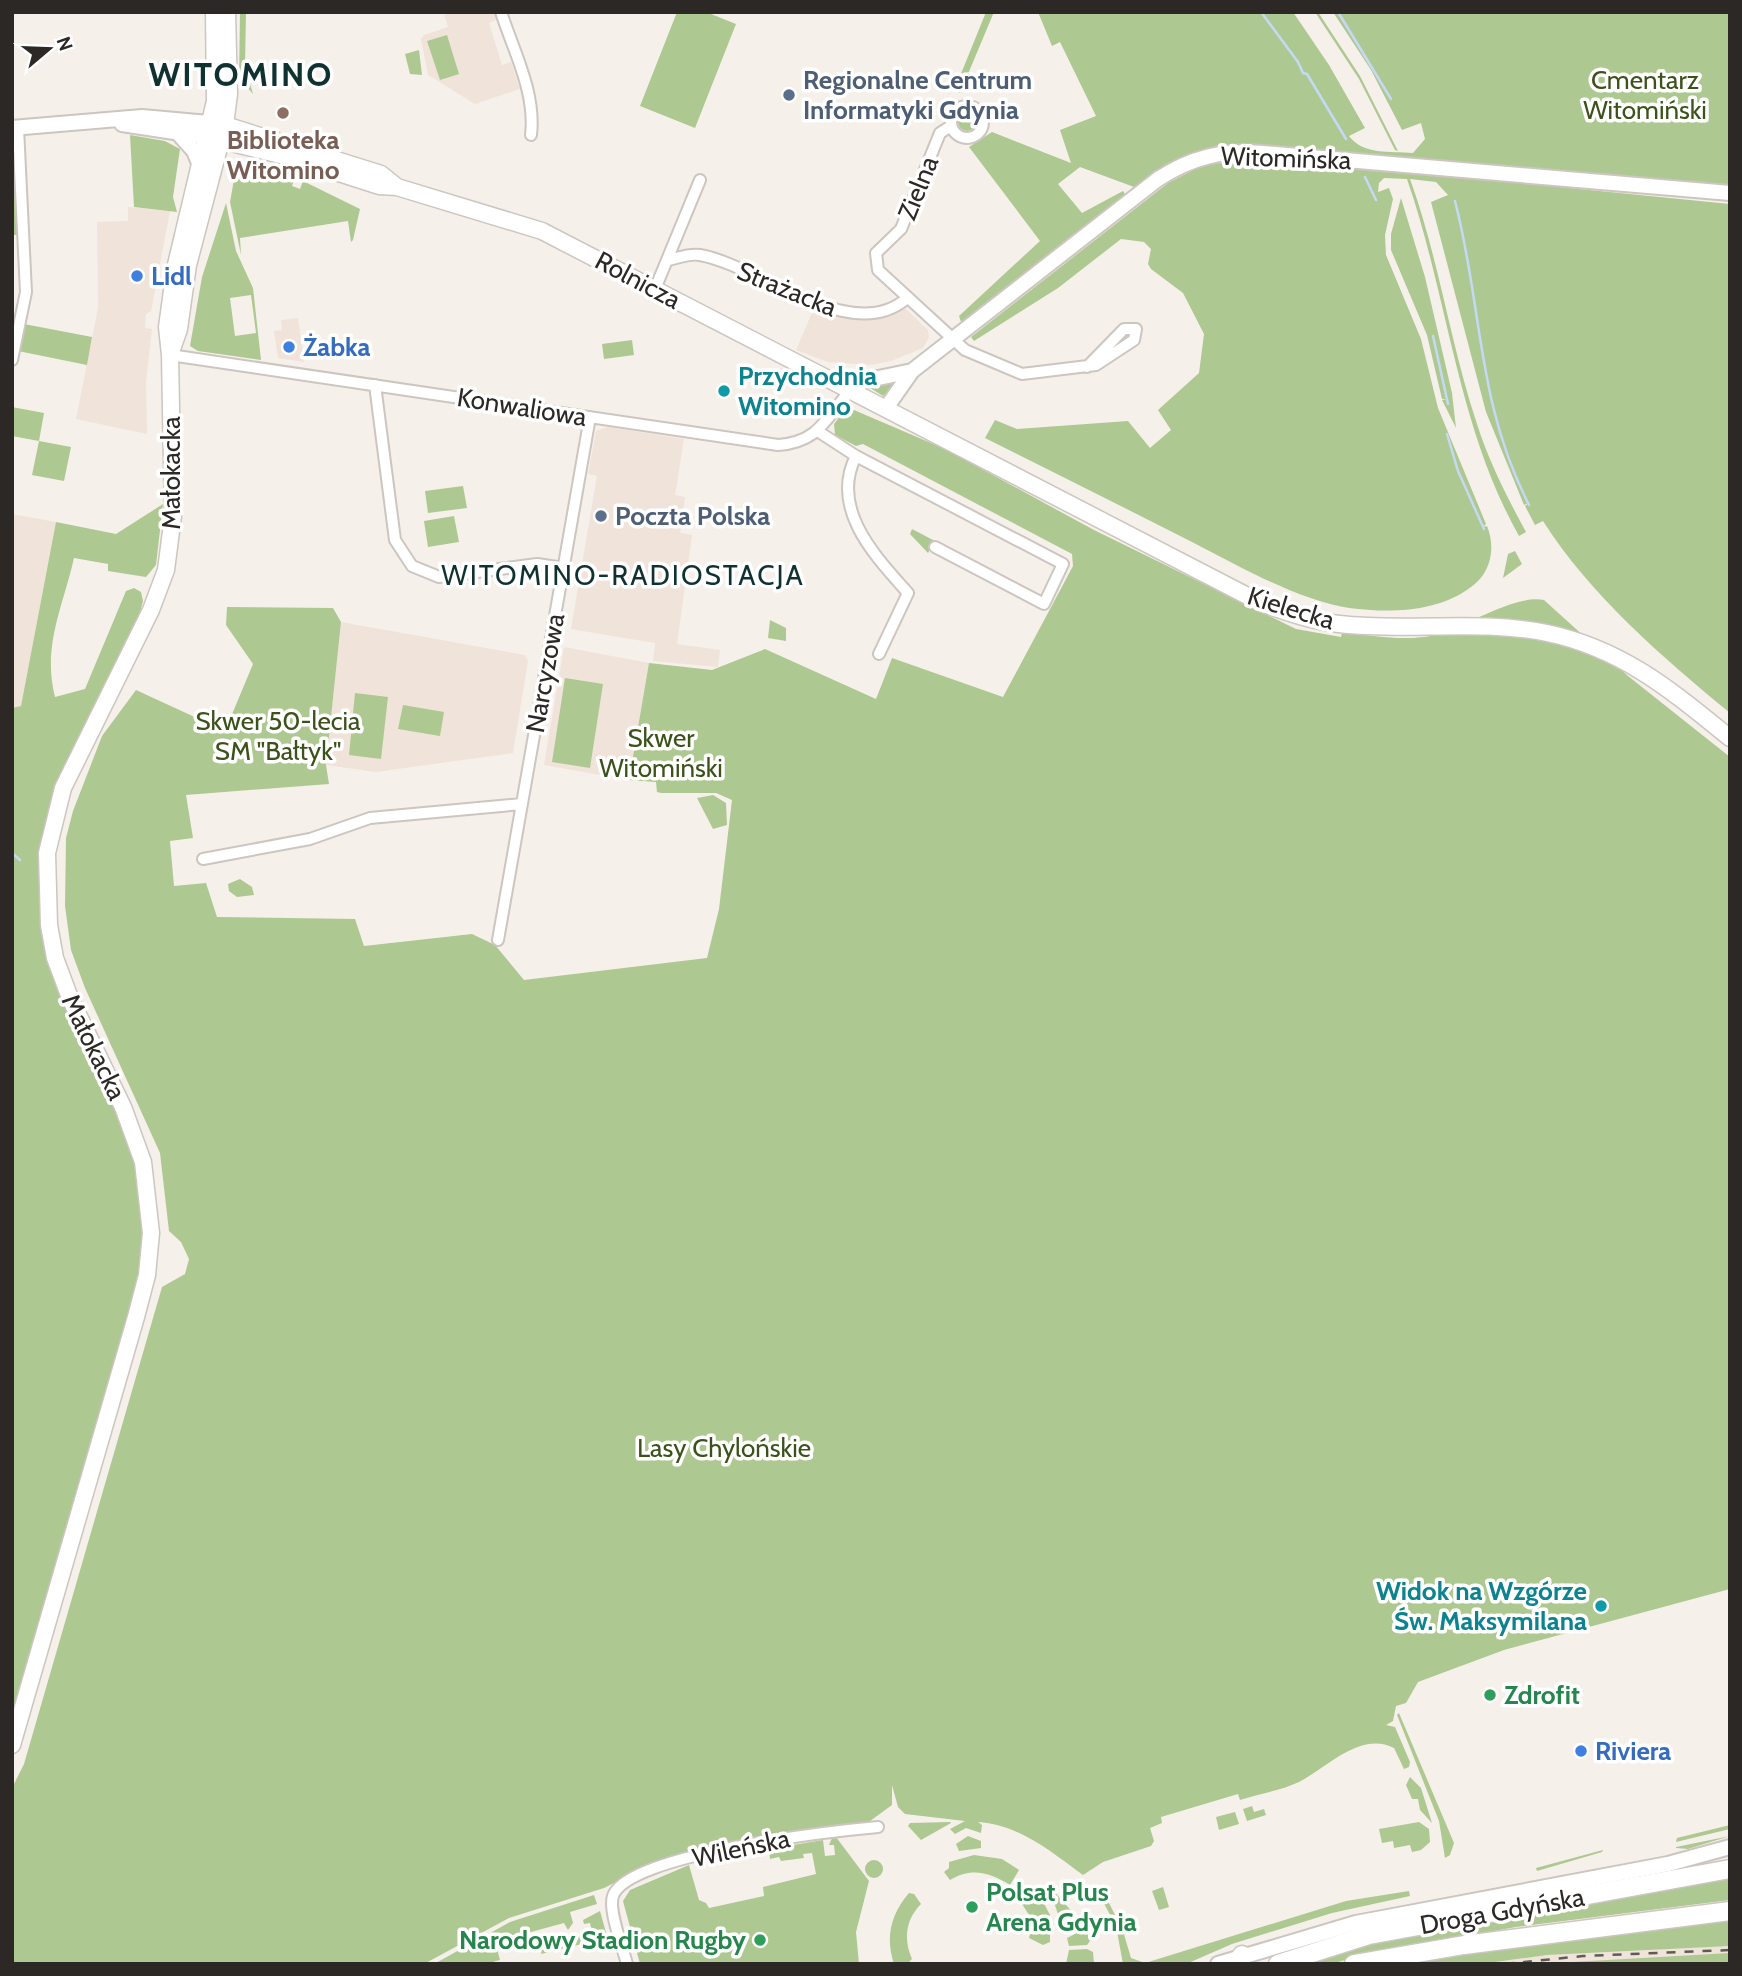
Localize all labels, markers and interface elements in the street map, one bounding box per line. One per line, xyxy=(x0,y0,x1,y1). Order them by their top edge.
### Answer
north arrow xyxy=(14,14,84,84)
text: N xyxy=(52,34,78,54)
district label: WITOMINO xyxy=(149,54,333,94)
place label: Regionalne Centrum Informatyki Gdynia xyxy=(803,64,1032,126)
park label: Cmentarz Witomiński xyxy=(1583,64,1707,126)
marker: Regionalne Centrum Informatyki Gdynia xyxy=(781,87,797,103)
marker: Biblioteka Witomino xyxy=(275,105,291,121)
place label: Biblioteka Witomino xyxy=(227,124,340,186)
street label: Witomińska xyxy=(1220,140,1352,176)
street label: Zielna xyxy=(891,151,945,225)
street label: Rolnicza xyxy=(590,244,687,316)
street label: Strażacka xyxy=(733,255,842,324)
place label: Lidl xyxy=(151,260,192,292)
marker: Lidl xyxy=(129,268,145,284)
place label: Żabka xyxy=(303,331,371,363)
marker: Żabka xyxy=(281,339,297,355)
place label: Przychodnia Witomino xyxy=(738,360,877,422)
street label: Konwaliowa xyxy=(455,381,590,433)
marker: Przychodnia Witomino xyxy=(716,383,732,399)
street label: Małokacka xyxy=(155,416,187,530)
place label: Poczta Polska xyxy=(615,500,770,532)
marker: Poczta Polska xyxy=(593,508,609,524)
district label: WITOMINO-RADIOSTACJA xyxy=(441,558,805,592)
street label: Kielecka xyxy=(1244,580,1339,637)
street label: Narcyzowa xyxy=(519,610,571,735)
park label: Skwer 50-lecia SM "Bałtyk" xyxy=(195,705,361,767)
park label: Skwer Witomiński xyxy=(599,722,723,784)
street label: Małokacka xyxy=(55,989,134,1106)
park label: Lasy Chylońskie xyxy=(637,1432,811,1464)
place label: Widok na Wzgórze Św. Maksymilana xyxy=(1376,1575,1587,1637)
marker: Widok na Wzgórze Św. Maksymilana xyxy=(1593,1598,1609,1614)
place label: Zdrofit xyxy=(1504,1679,1580,1711)
marker: Zdrofit xyxy=(1482,1687,1498,1703)
place label: Riviera xyxy=(1595,1735,1671,1767)
marker: Riviera xyxy=(1573,1743,1589,1759)
street label: Wileńska xyxy=(689,1822,793,1874)
place label: Polsat Plus Arena Gdynia xyxy=(986,1876,1137,1938)
street label: Droga Gdyńska xyxy=(1417,1881,1587,1941)
marker: Polsat Plus Arena Gdynia xyxy=(964,1899,980,1915)
place label: Narodowy Stadion Rugby xyxy=(459,1924,746,1956)
marker: Narodowy Stadion Rugby xyxy=(752,1932,768,1948)

